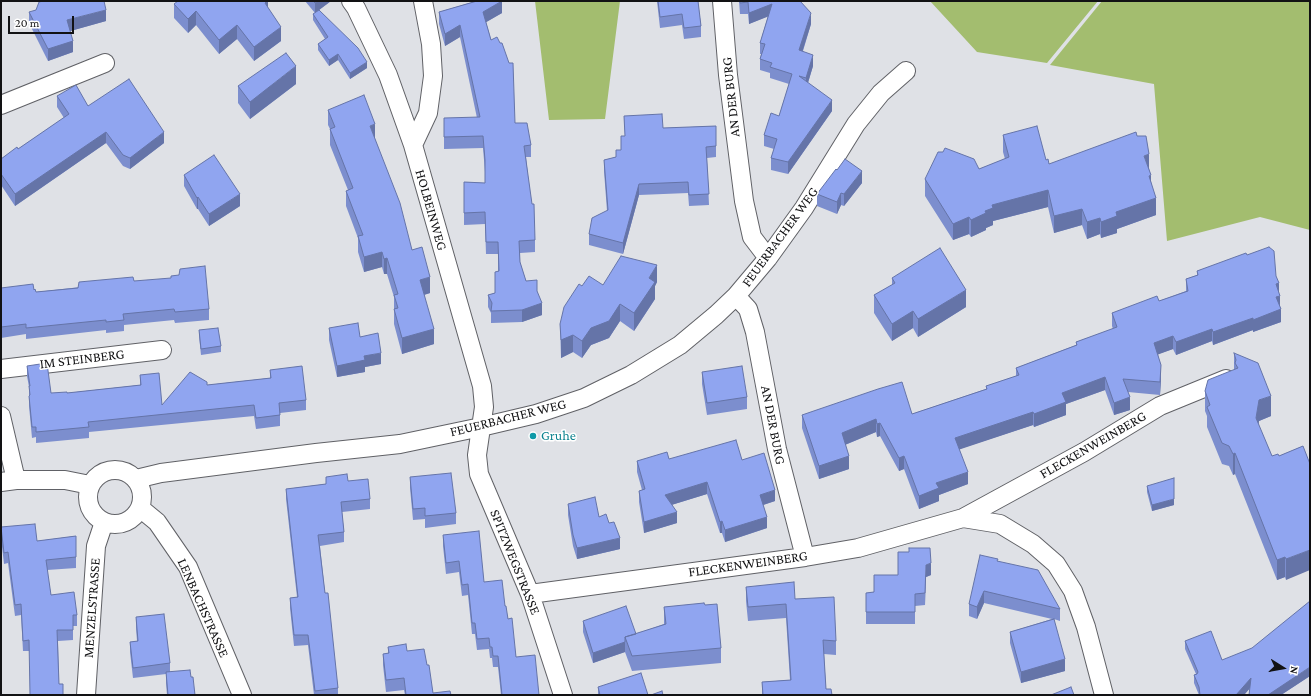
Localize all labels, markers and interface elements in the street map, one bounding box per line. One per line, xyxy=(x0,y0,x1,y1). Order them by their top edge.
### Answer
scale bar xyxy=(10,8,76,34)
text: 20 m xyxy=(15,16,39,30)
street label: AN DER BURG xyxy=(718,56,744,138)
street label: HOLBEINWEG xyxy=(411,168,451,252)
street label: FEUERBACHER WEG xyxy=(738,184,822,290)
street label: IM STEINBERG xyxy=(39,345,125,373)
street label: AN DER BURG xyxy=(757,384,789,466)
street label: FEUERBACHER WEG xyxy=(448,395,568,441)
street label: FLECKENWEINBERG xyxy=(1037,408,1149,482)
place label: Gruhe xyxy=(541,428,576,444)
marker: Gruhe xyxy=(528,431,538,441)
street label: SPITZWEGSTRASSE xyxy=(486,507,544,617)
street label: FLECKENWEINBERG xyxy=(687,547,809,581)
street label: LENBACHSTRASSE xyxy=(174,556,232,660)
street label: MENZELSTRASSE xyxy=(80,557,104,659)
north arrow xyxy=(1263,648,1303,688)
text: N xyxy=(1288,665,1301,675)

